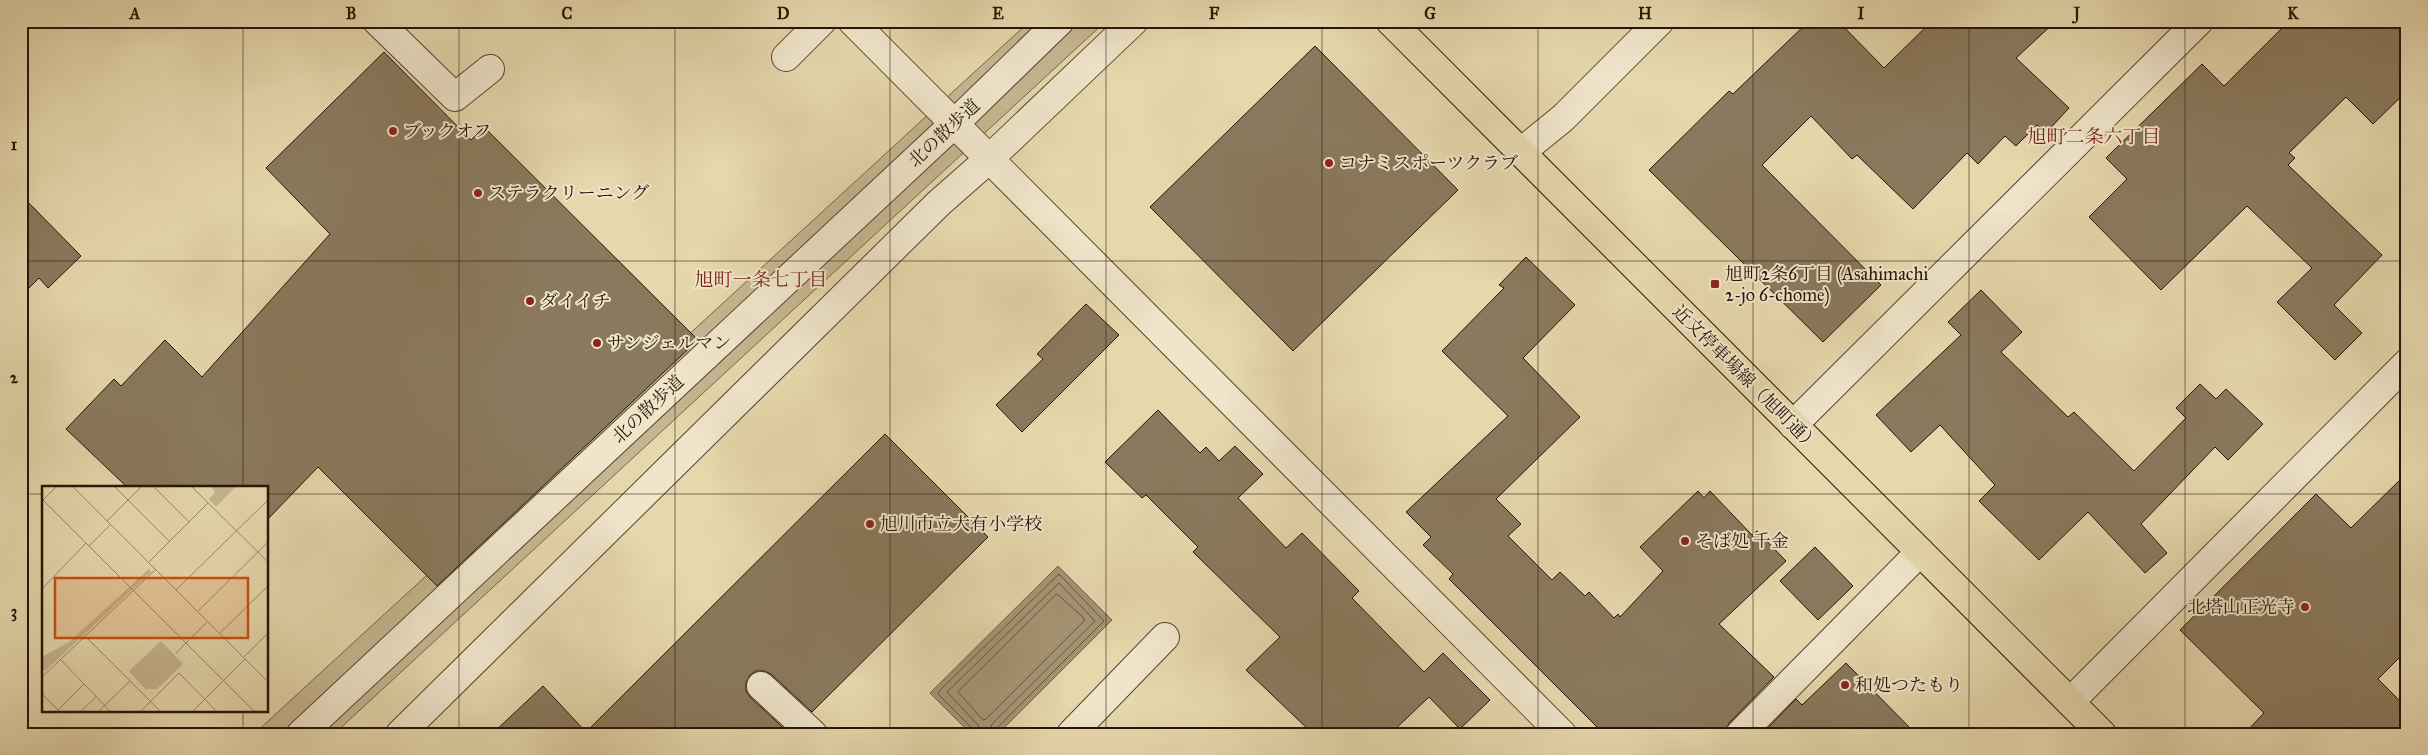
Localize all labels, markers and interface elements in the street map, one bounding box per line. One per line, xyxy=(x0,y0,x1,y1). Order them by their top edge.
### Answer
text: A xyxy=(129,4,141,23)
text: B xyxy=(346,4,356,23)
text: C xyxy=(562,4,573,23)
text: D xyxy=(777,4,790,23)
text: E xyxy=(992,4,1004,23)
text: F xyxy=(1209,4,1220,23)
text: G xyxy=(1424,4,1436,23)
text: H xyxy=(1638,4,1652,23)
text: I xyxy=(1858,4,1865,23)
text: J xyxy=(2072,4,2081,24)
text: K xyxy=(2287,4,2299,23)
street label: 北の散歩道 xyxy=(904,94,984,172)
place label: ブックオフ xyxy=(403,120,491,142)
marker: ブックオフ xyxy=(387,125,399,137)
district label: 旭町二条六丁目 xyxy=(2027,125,2161,148)
text: 1 xyxy=(11,135,18,154)
place label: コナミスポーツクラブ xyxy=(1339,152,1518,174)
marker: コナミスポーツクラブ xyxy=(1323,157,1335,169)
place label: ステラクリーニング xyxy=(488,182,649,204)
marker: ステラクリーニング xyxy=(472,187,484,199)
place label: 旭町2条6丁目 (Asahimachi 2-jo 6-chome) xyxy=(1725,263,1928,307)
district label: 旭町一条七丁目 xyxy=(694,268,828,291)
marker: 旭町2条6丁目 (Asahimachi 2-jo 6-chome) xyxy=(1709,278,1721,290)
place label: ダイイチ xyxy=(540,290,611,312)
marker: ダイイチ xyxy=(524,295,536,307)
street label: 近文停車場線（旭町通） xyxy=(1668,300,1824,456)
place label: サンジェルマン xyxy=(607,332,731,354)
marker: サンジェルマン xyxy=(591,337,603,349)
text: 2 xyxy=(10,368,19,387)
street label: 北の散歩道 xyxy=(608,370,688,448)
inset map xyxy=(42,486,269,712)
place label: 旭川市立大有小学校 xyxy=(880,513,1042,535)
marker: 旭川市立大有小学校 xyxy=(864,518,876,530)
place label: そば処 千金 xyxy=(1695,530,1789,552)
marker: そば処 千金 xyxy=(1679,535,1691,547)
place label: 北塔山正光寺 xyxy=(2187,596,2295,618)
marker: 北塔山正光寺 xyxy=(2299,601,2311,613)
text: 3 xyxy=(11,602,17,622)
place label: 和処つたもり xyxy=(1855,674,1963,696)
marker: 和処つたもり xyxy=(1839,679,1851,691)

